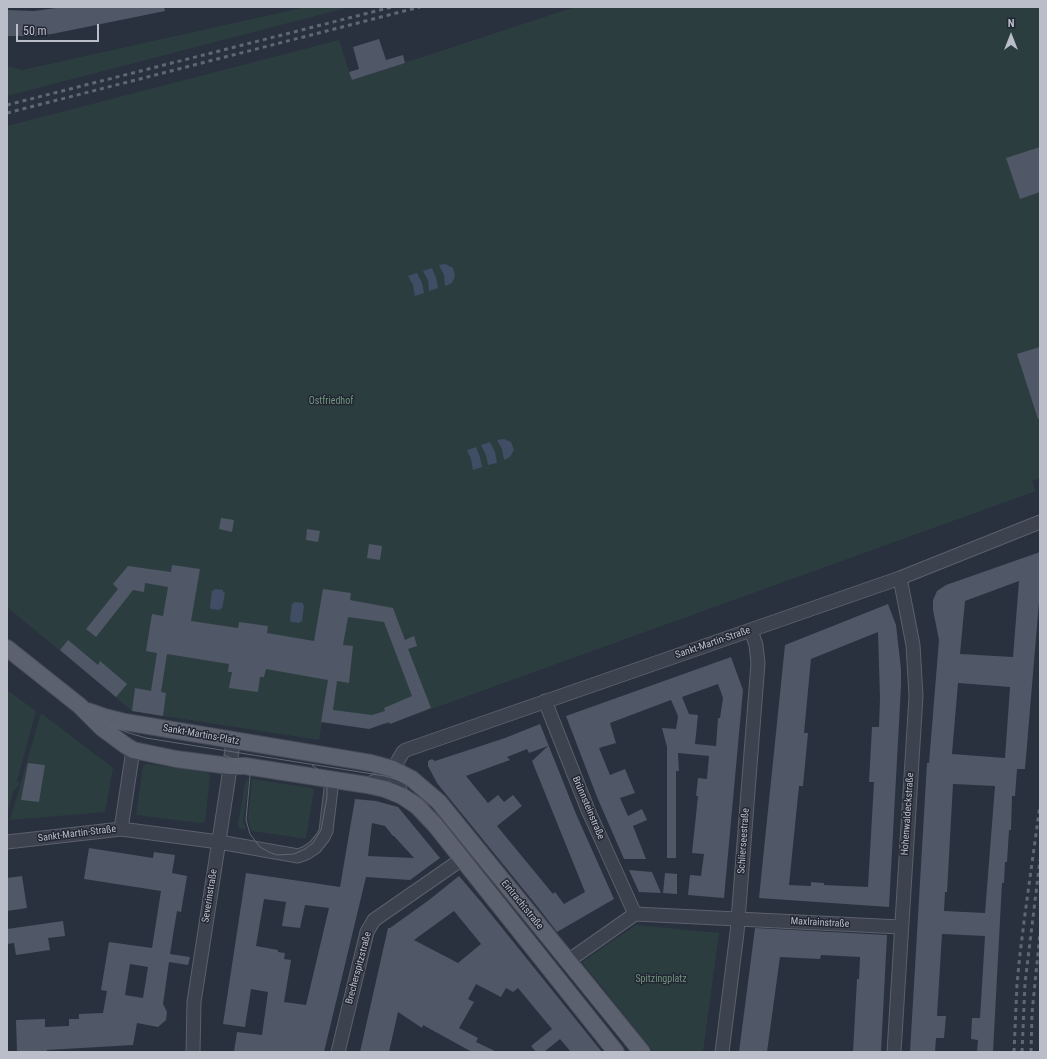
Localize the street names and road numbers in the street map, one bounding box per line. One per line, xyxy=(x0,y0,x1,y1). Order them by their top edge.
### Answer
street label: Sankt-Martin-Straße xyxy=(674,625,752,661)
street label: Sankt-Martins-Platz xyxy=(162,722,240,748)
street label: Hohenwaldeckstraße xyxy=(899,772,917,856)
street label: Brünnsteinstraße xyxy=(569,775,607,841)
street label: Schlierseestraße xyxy=(736,808,752,874)
street label: Sankt-Martin-Straße xyxy=(37,823,117,845)
street label: Severinstraße xyxy=(200,868,220,924)
street label: Eintrachtstraße xyxy=(498,878,546,932)
street label: Maxlrainstraße xyxy=(790,915,850,931)
street label: Brecherspitzstraße xyxy=(344,930,374,1006)

